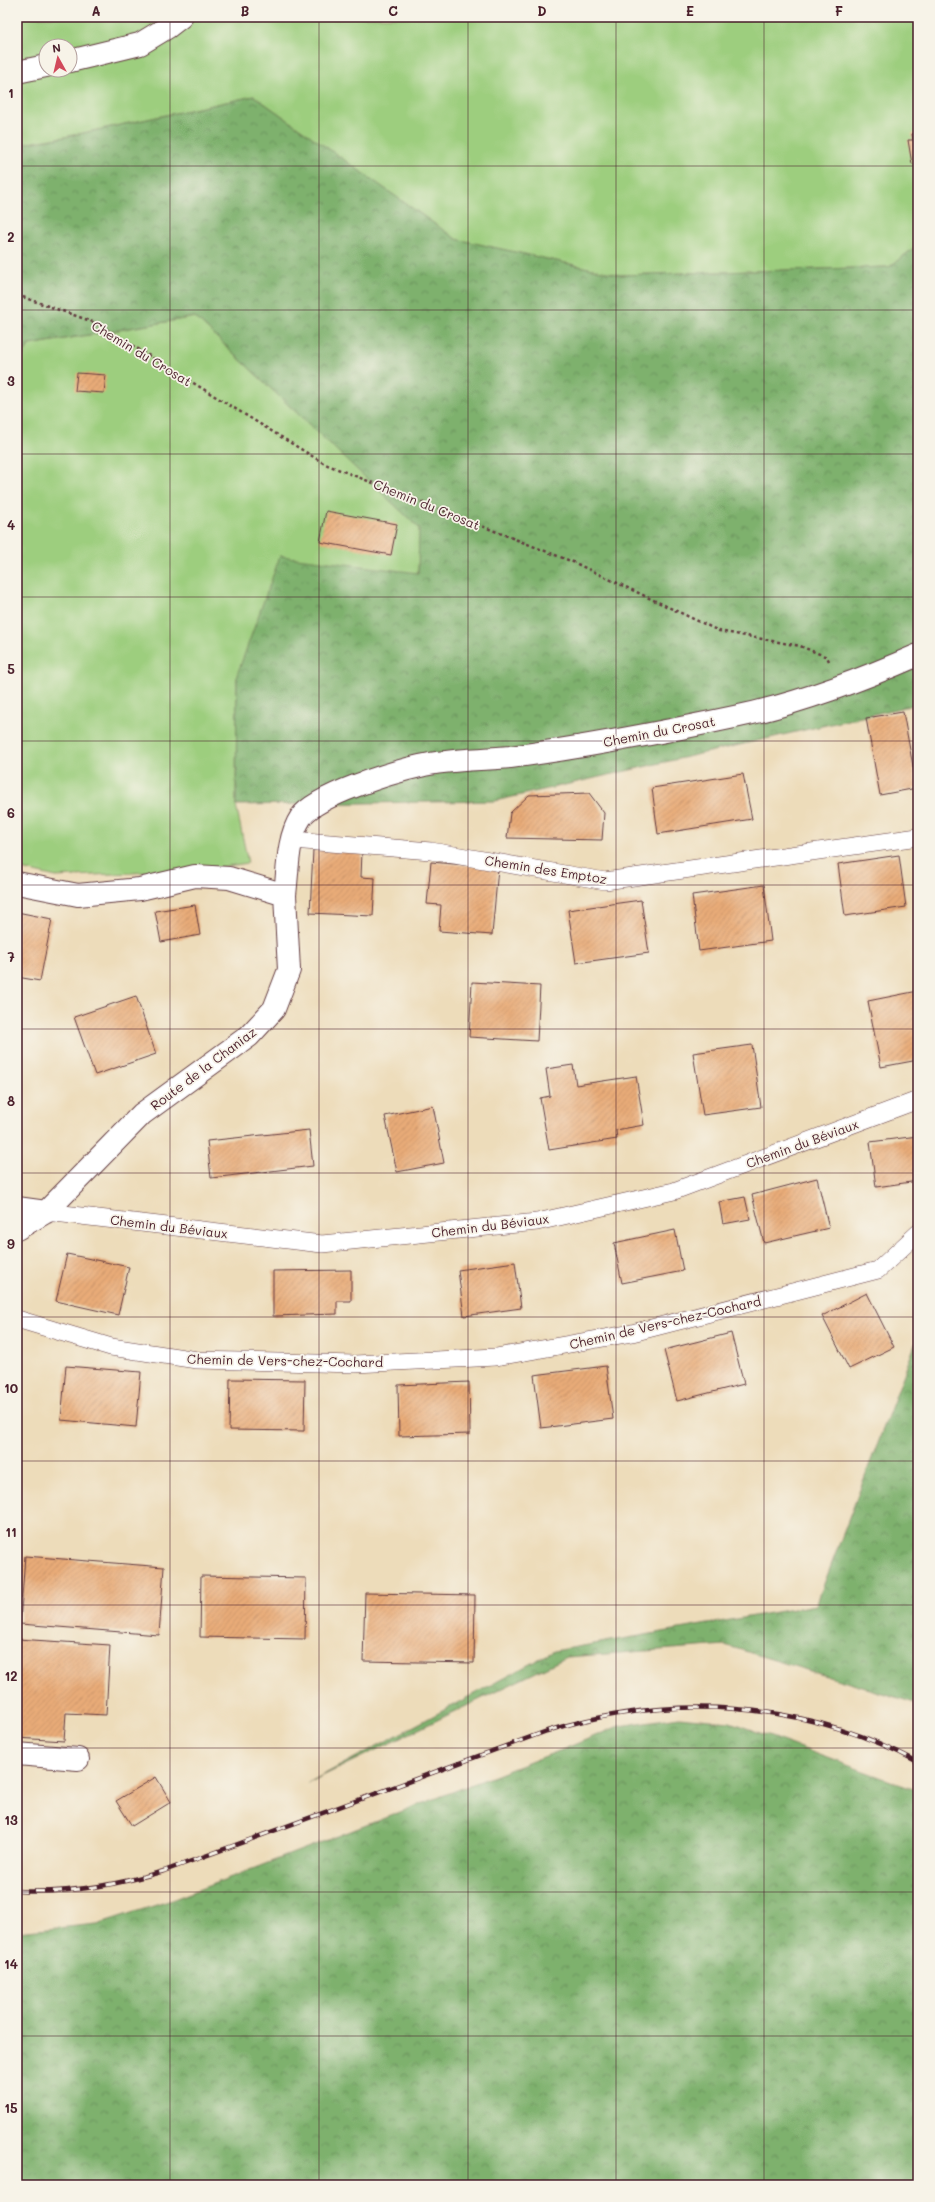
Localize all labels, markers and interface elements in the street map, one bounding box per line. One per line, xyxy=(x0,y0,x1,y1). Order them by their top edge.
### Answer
text: A xyxy=(91,2,101,19)
text: B xyxy=(241,2,250,19)
text: C xyxy=(388,2,398,19)
text: D xyxy=(537,2,547,19)
text: E xyxy=(686,2,694,19)
text: F xyxy=(835,2,843,19)
north arrow xyxy=(38,38,78,78)
text: N xyxy=(51,40,62,56)
text: 1 xyxy=(8,84,14,101)
text: 2 xyxy=(7,228,15,245)
street label: Chemin du Crosat xyxy=(89,316,195,390)
text: 3 xyxy=(7,372,15,389)
street label: Chemin du Crosat xyxy=(371,475,483,533)
text: 4 xyxy=(7,516,15,533)
text: 5 xyxy=(7,660,15,677)
street label: Chemin du Crosat xyxy=(602,712,717,750)
text: 6 xyxy=(7,804,15,821)
street label: Chemin des Emptoz xyxy=(484,851,608,887)
text: 7 xyxy=(7,948,15,965)
street label: Route de la Chaniaz xyxy=(147,1023,259,1113)
text: 8 xyxy=(7,1092,15,1109)
street label: Chemin du Béviaux xyxy=(744,1115,861,1171)
street label: Chemin du Béviaux xyxy=(430,1209,550,1241)
street label: Chemin du Béviaux xyxy=(109,1210,229,1242)
text: 9 xyxy=(7,1235,15,1252)
street label: Chemin de Vers-chez-Cochard xyxy=(568,1292,762,1352)
street label: Chemin de Vers-chez-Cochard xyxy=(187,1350,383,1370)
text: 10 xyxy=(4,1379,18,1396)
text: 11 xyxy=(5,1523,17,1540)
text: 12 xyxy=(4,1667,18,1684)
text: 13 xyxy=(4,1811,18,1828)
text: 14 xyxy=(4,1955,18,1972)
text: 15 xyxy=(4,2099,18,2116)

